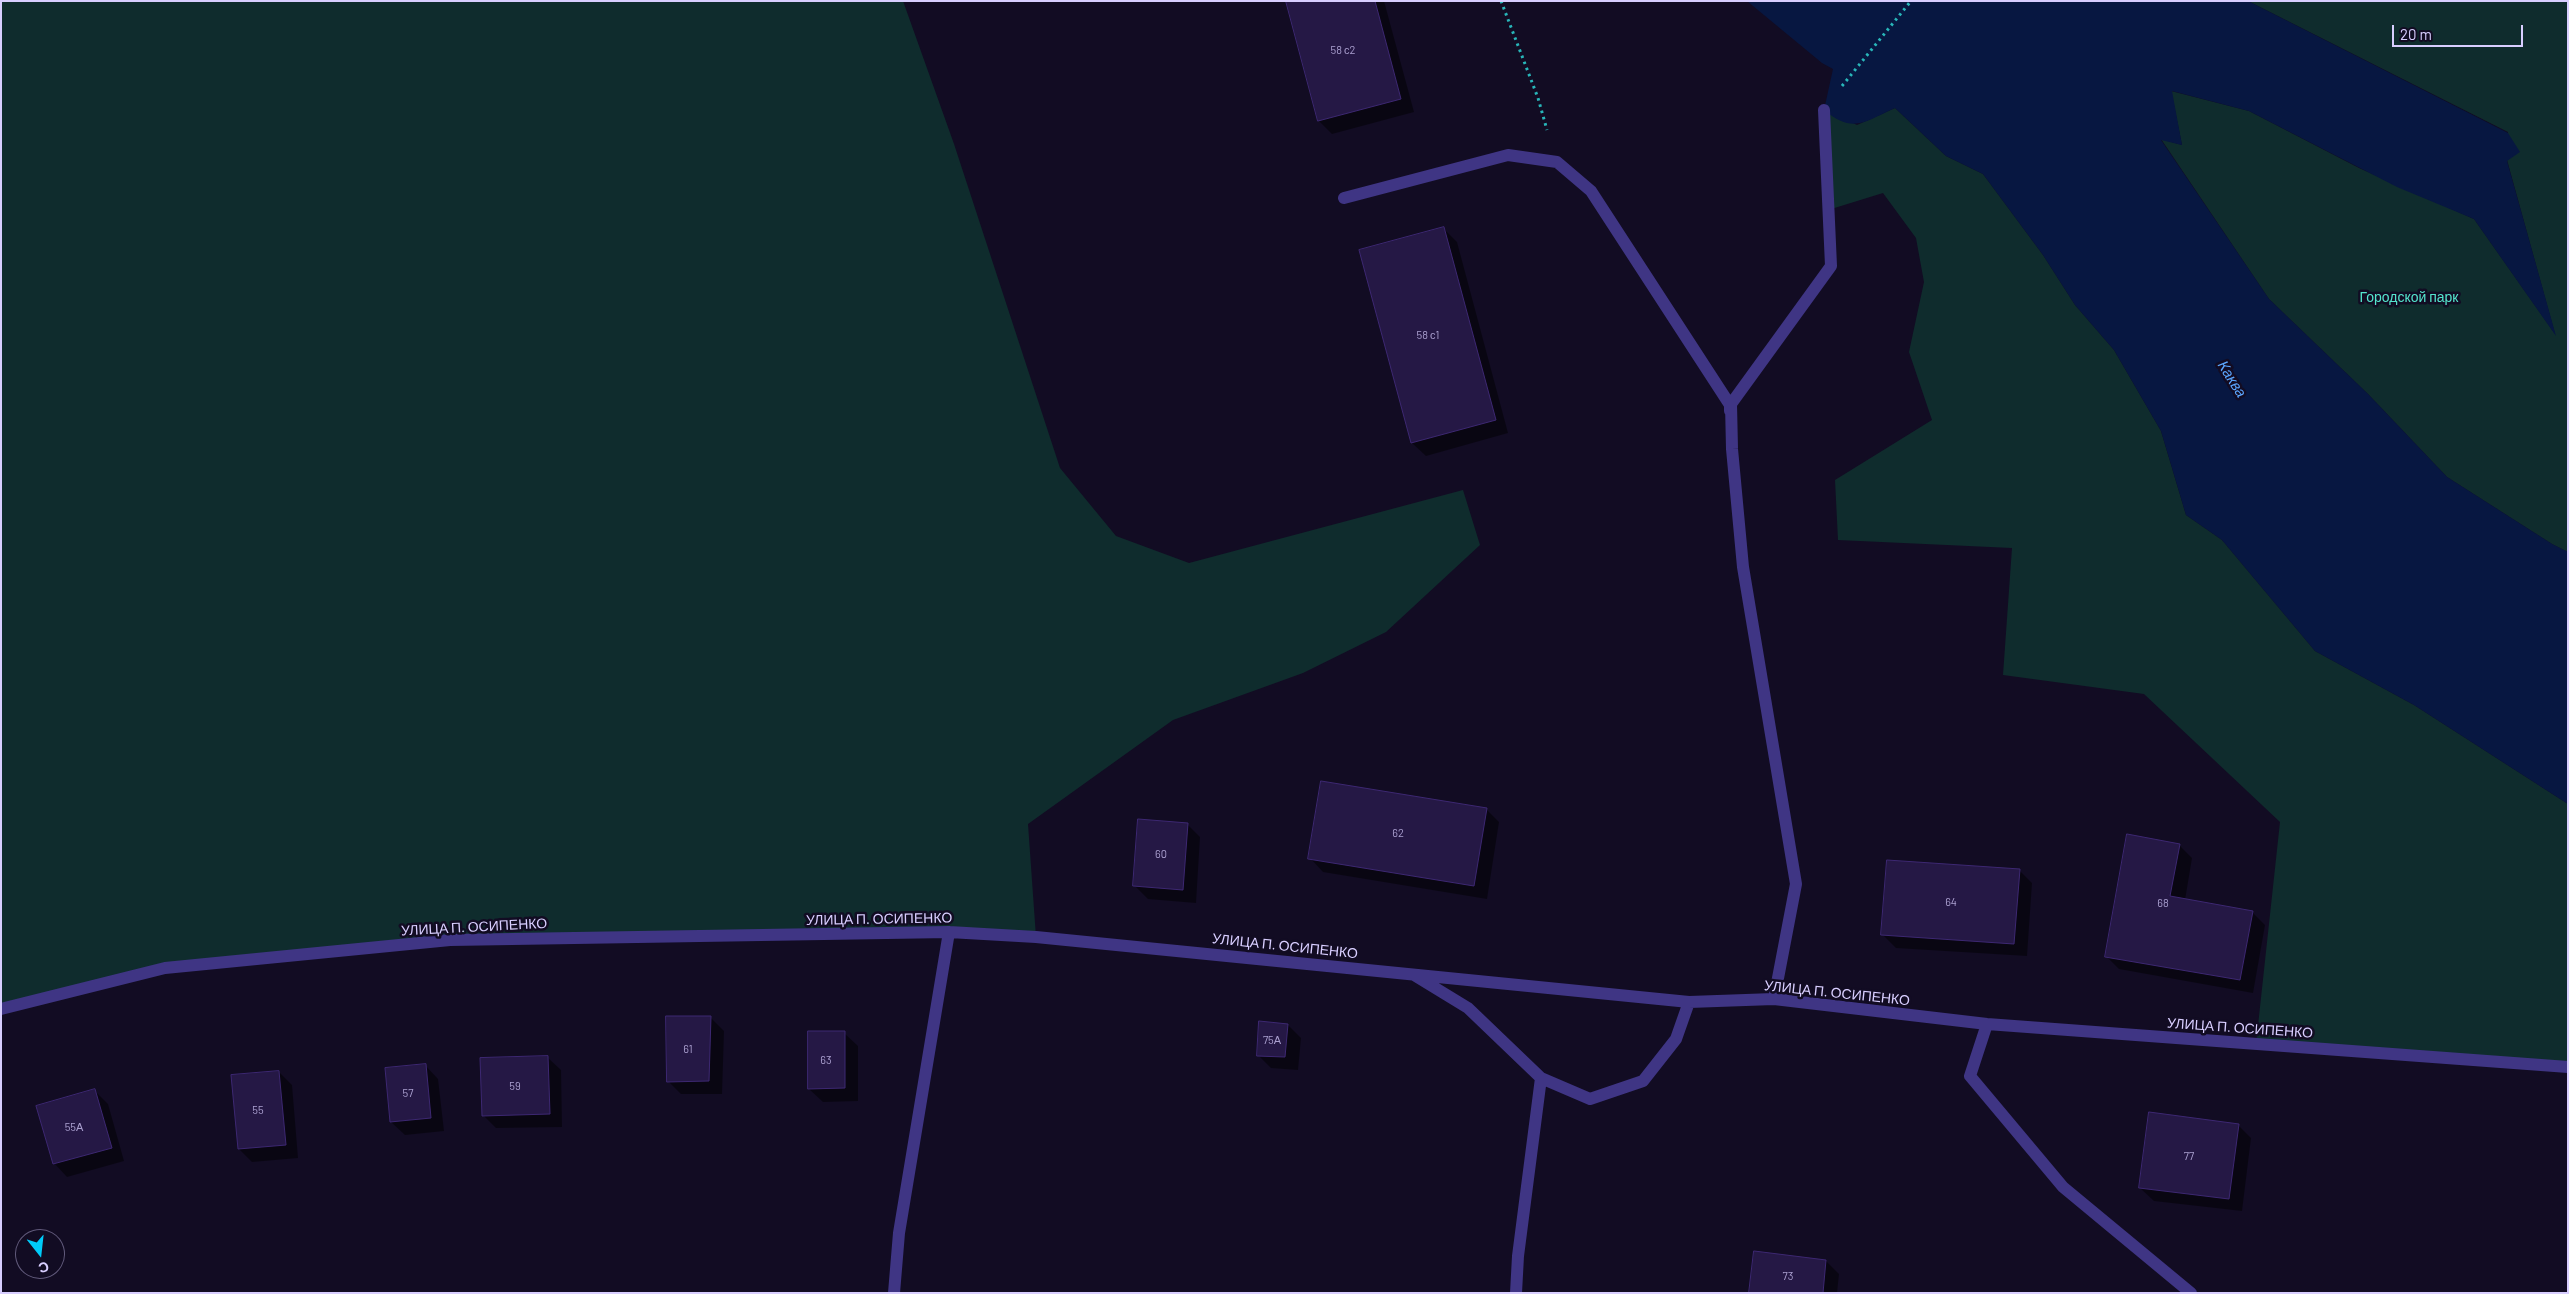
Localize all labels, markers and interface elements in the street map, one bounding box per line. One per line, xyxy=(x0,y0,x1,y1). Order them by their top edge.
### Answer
scale bar xyxy=(2394,15,2525,47)
text: 20 m xyxy=(2400,25,2432,43)
house number: 58 с2 xyxy=(1331,43,1355,57)
park label: Городской парк xyxy=(2360,289,2458,305)
house number: 58 с1 xyxy=(1417,328,1439,342)
water label: Каква xyxy=(2214,357,2250,401)
house number: 62 xyxy=(1392,826,1404,840)
house number: 60 xyxy=(1155,847,1167,861)
house number: 64 xyxy=(1945,895,1957,909)
house number: 68 xyxy=(2157,896,2169,910)
street label: УЛИЦА П. ОСИПЕНКО xyxy=(806,909,952,929)
street label: УЛИЦА П. ОСИПЕНКО xyxy=(400,915,548,939)
street label: УЛИЦА П. ОСИПЕНКО xyxy=(1211,930,1359,962)
street label: УЛИЦА П. ОСИПЕНКО xyxy=(1763,977,1911,1009)
street label: УЛИЦА П. ОСИПЕНКО xyxy=(2166,1015,2314,1041)
house number: 75А xyxy=(1263,1033,1281,1047)
house number: 61 xyxy=(683,1042,693,1056)
house number: 63 xyxy=(820,1053,832,1067)
house number: 59 xyxy=(509,1079,521,1093)
house number: 57 xyxy=(403,1086,413,1100)
house number: 55 xyxy=(252,1103,264,1117)
house number: 55А xyxy=(65,1120,83,1134)
house number: 77 xyxy=(2184,1149,2194,1163)
north arrow xyxy=(15,1229,65,1279)
text: С xyxy=(37,1258,51,1278)
house number: 73 xyxy=(1783,1269,1793,1283)

